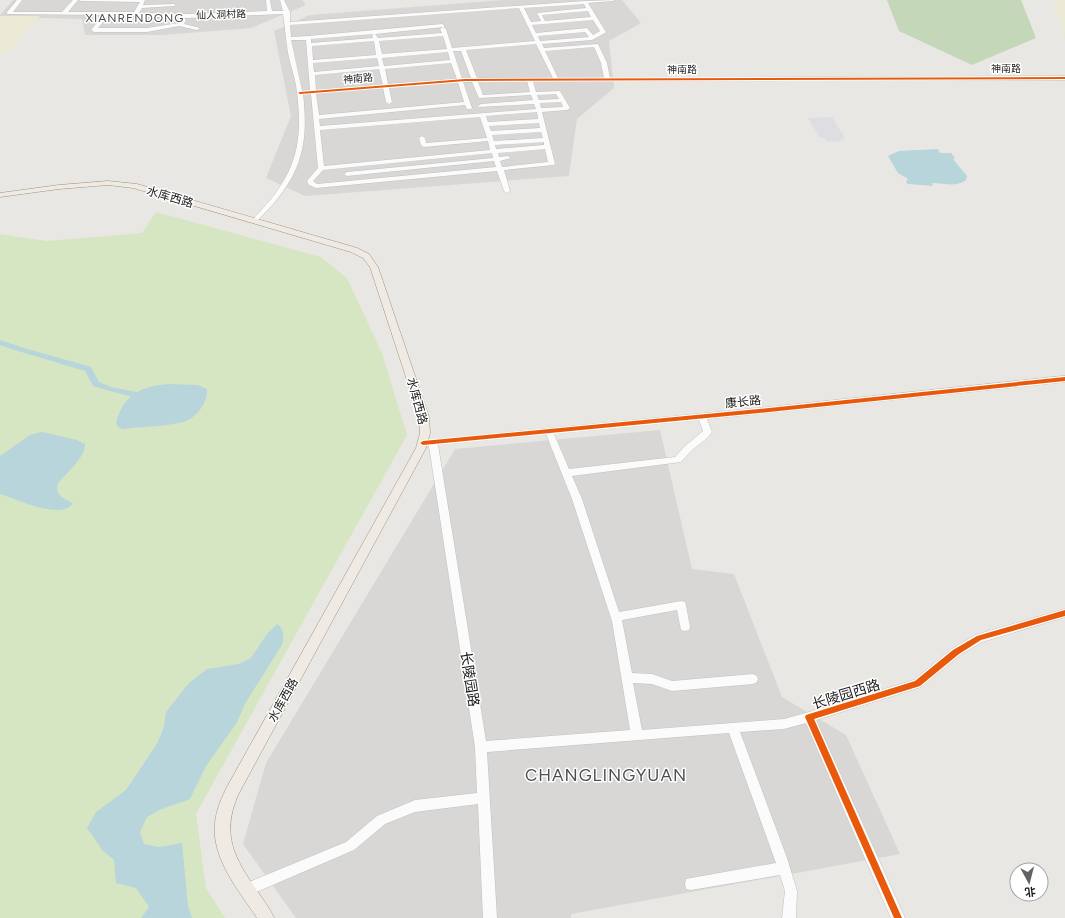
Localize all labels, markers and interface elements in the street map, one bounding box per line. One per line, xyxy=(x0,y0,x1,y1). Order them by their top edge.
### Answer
street label: 仙人洞村路 xyxy=(196,7,246,22)
district label: XIANRENDONG xyxy=(86,11,184,25)
street label: 神南路 xyxy=(991,62,1021,75)
street label: 神南路 xyxy=(667,63,697,76)
street label: 神南路 xyxy=(343,71,374,86)
street label: 水库西路 xyxy=(145,184,195,210)
street label: 水库西路 xyxy=(404,376,430,426)
street label: 康长路 xyxy=(724,393,762,411)
street label: 长陵园路 xyxy=(457,650,482,708)
street label: 水库西路 xyxy=(265,676,301,724)
street label: 长陵园西路 xyxy=(810,676,882,713)
district label: CHANGLINGYUAN xyxy=(525,765,687,785)
north arrow xyxy=(1009,862,1049,902)
text: 北 xyxy=(1024,884,1036,899)

